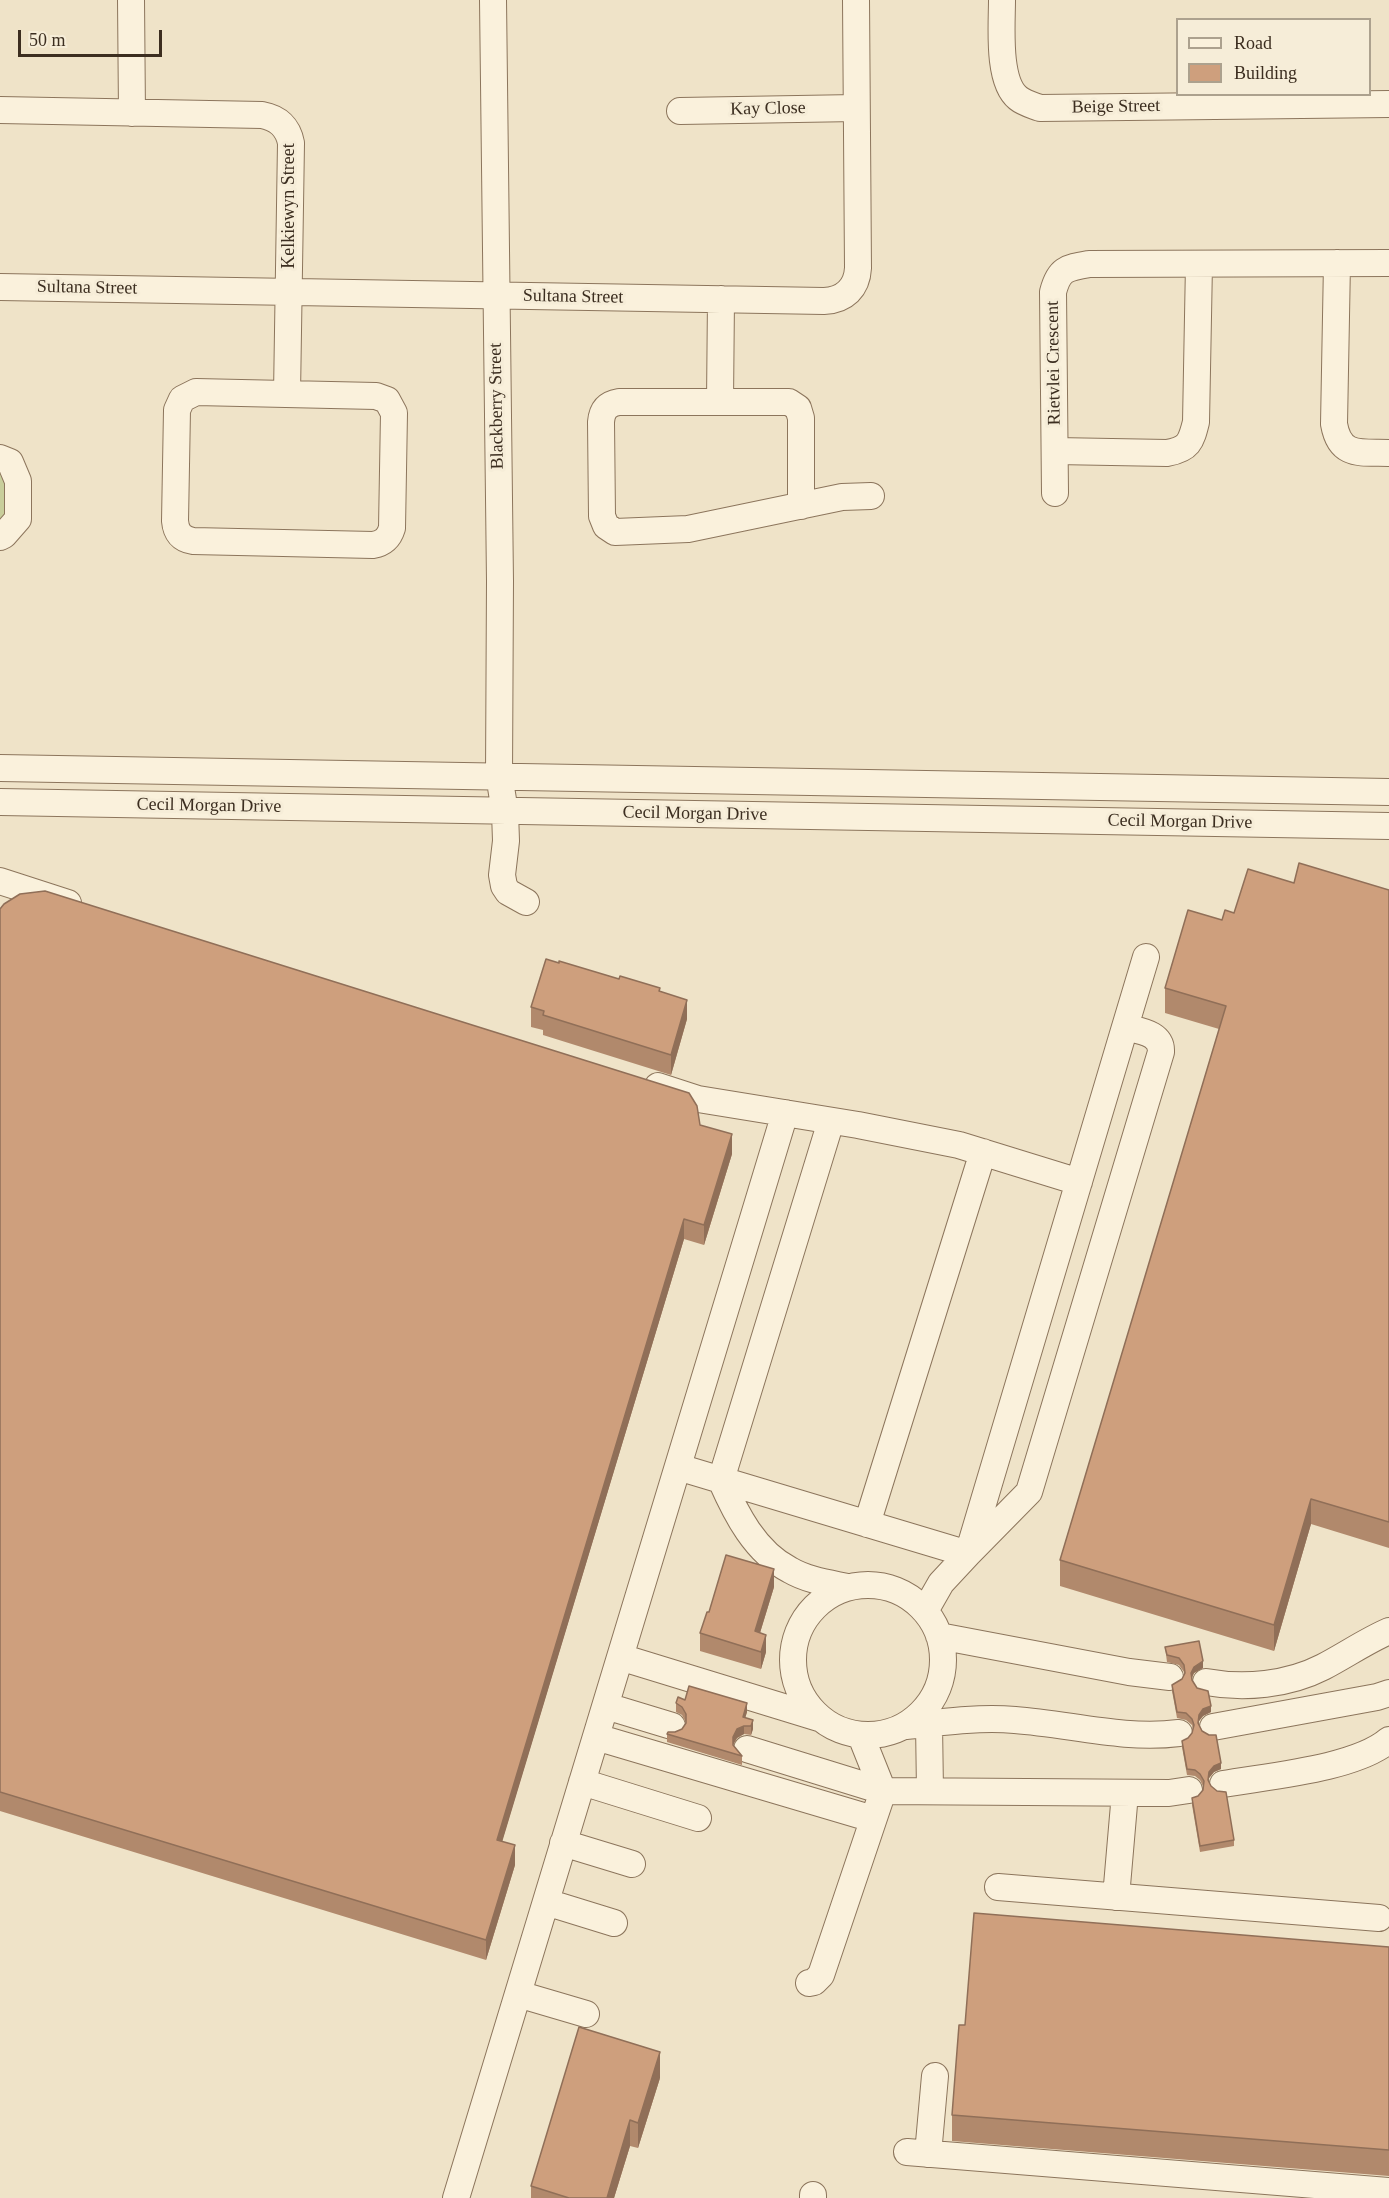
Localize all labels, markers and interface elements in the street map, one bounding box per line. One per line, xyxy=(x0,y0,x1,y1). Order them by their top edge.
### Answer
scale bar xyxy=(21,18,165,56)
legend xyxy=(1176,18,1371,96)
text: 50 m xyxy=(29,30,66,50)
text: Road xyxy=(1234,33,1272,53)
text: Building xyxy=(1234,63,1297,83)
street label: Beige Street xyxy=(1072,95,1160,119)
street label: Kay Close xyxy=(730,98,806,120)
street label: Kelkiewyn Street xyxy=(278,143,300,269)
street label: Sultana Street xyxy=(37,276,137,300)
street label: Sultana Street xyxy=(523,285,623,309)
street label: Rietvlei Crescent xyxy=(1042,301,1066,425)
street label: Blackberry Street xyxy=(485,343,509,469)
street label: Cecil Morgan Drive xyxy=(137,794,281,818)
street label: Cecil Morgan Drive xyxy=(623,802,767,826)
street label: Cecil Morgan Drive xyxy=(1108,810,1252,834)

